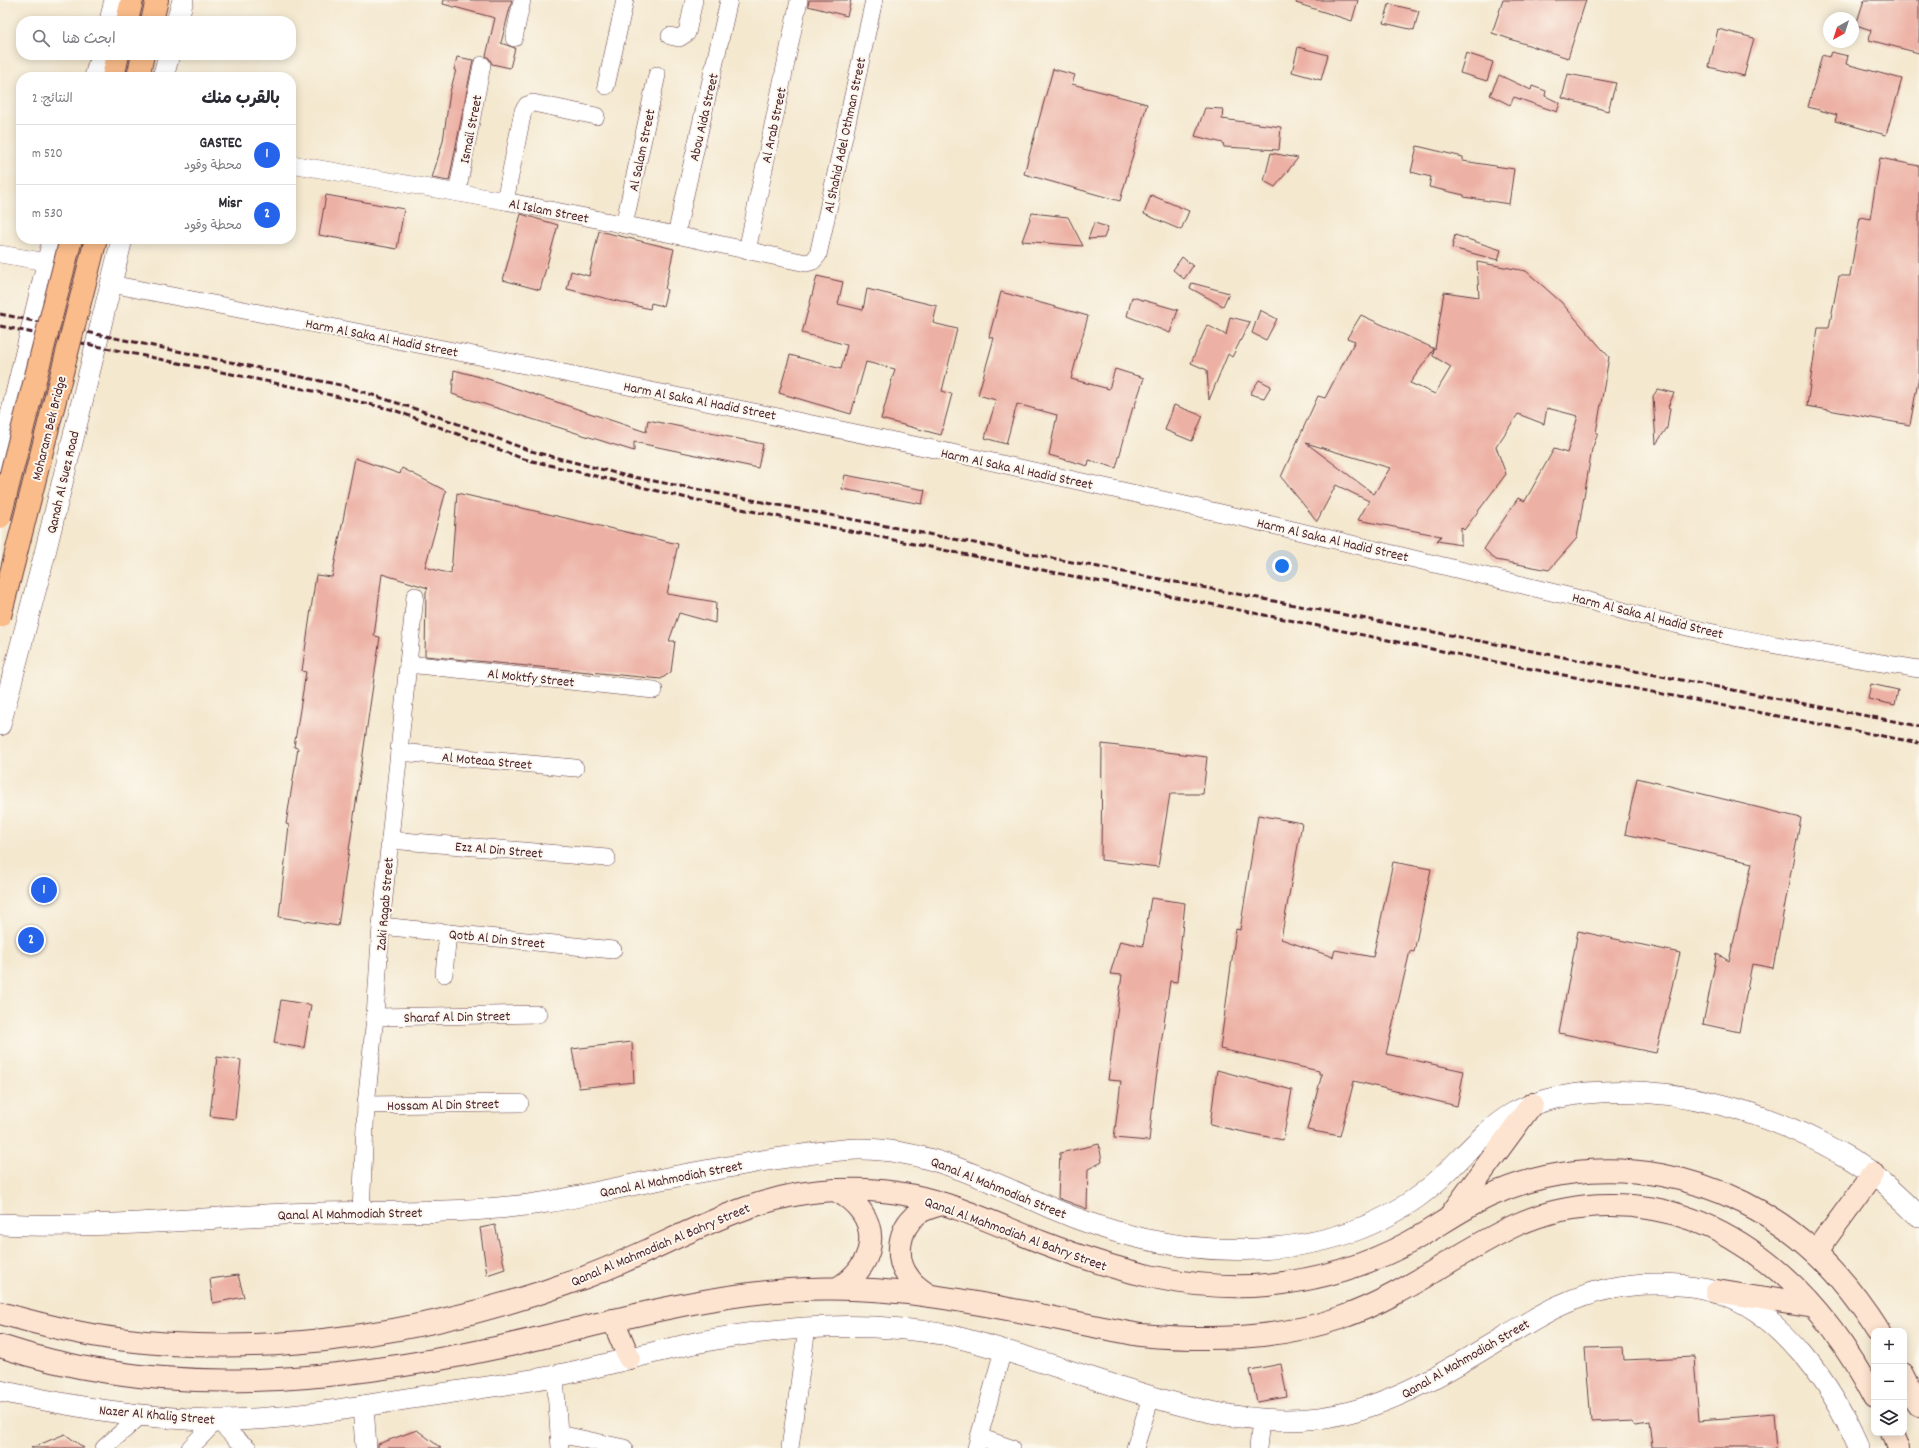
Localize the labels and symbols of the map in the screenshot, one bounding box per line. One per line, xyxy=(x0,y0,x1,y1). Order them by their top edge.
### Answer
north arrow xyxy=(1823,12,1859,48)
street label: Al Shahid Adel Othman Street xyxy=(820,56,872,215)
street label: Abou Aida Street xyxy=(685,71,725,163)
street label: Al Arab Street xyxy=(757,86,793,165)
street label: Ismail Street xyxy=(456,93,488,165)
street label: Al Salam Street xyxy=(624,107,661,193)
street label: Al Islam Street xyxy=(507,194,590,230)
street label: Harm Al Saka Al Hadid Street xyxy=(304,314,460,364)
street label: Moharam Bek Bridge xyxy=(27,374,73,483)
street label: Harm Al Saka Al Hadid Street xyxy=(622,377,778,427)
street label: Qanah Al Suez Road xyxy=(42,429,85,536)
street label: Harm Al Saka Al Hadid Street xyxy=(939,444,1094,496)
street label: Harm Al Saka Al Hadid Street xyxy=(1255,514,1410,568)
your location xyxy=(1272,556,1292,576)
street label: Harm Al Saka Al Hadid Street xyxy=(1570,588,1725,645)
street label: Al Moktfy Street xyxy=(486,664,575,694)
street label: Al Moteaa Street xyxy=(441,748,533,776)
street label: Ezz Al Din Street xyxy=(454,837,543,865)
street label: Zaki Ragab Street xyxy=(372,857,400,952)
pin: 1 xyxy=(31,875,57,905)
pin: 2 xyxy=(18,925,44,955)
street label: Qotb Al Din Street xyxy=(448,925,546,955)
street label: Sharaf Al Din Street xyxy=(404,1007,511,1029)
street label: Hossam Al Din Street xyxy=(387,1095,499,1117)
street label: Qanal Al Mahmodiah Street xyxy=(927,1152,1069,1225)
street label: Qanal Al Mahmodiah Street xyxy=(598,1156,744,1204)
street label: Qanal Al Mahmodiah Al Bahry Street xyxy=(921,1193,1109,1277)
street label: Qanal Al Mahmodiah Al Bahry Street xyxy=(568,1199,753,1293)
street label: Qanal Al Mahmodiah Street xyxy=(277,1204,423,1226)
street label: Qanal Al Mahmodiah Street xyxy=(1398,1315,1534,1405)
street label: Nazer Al Khalig Street xyxy=(98,1401,216,1431)

